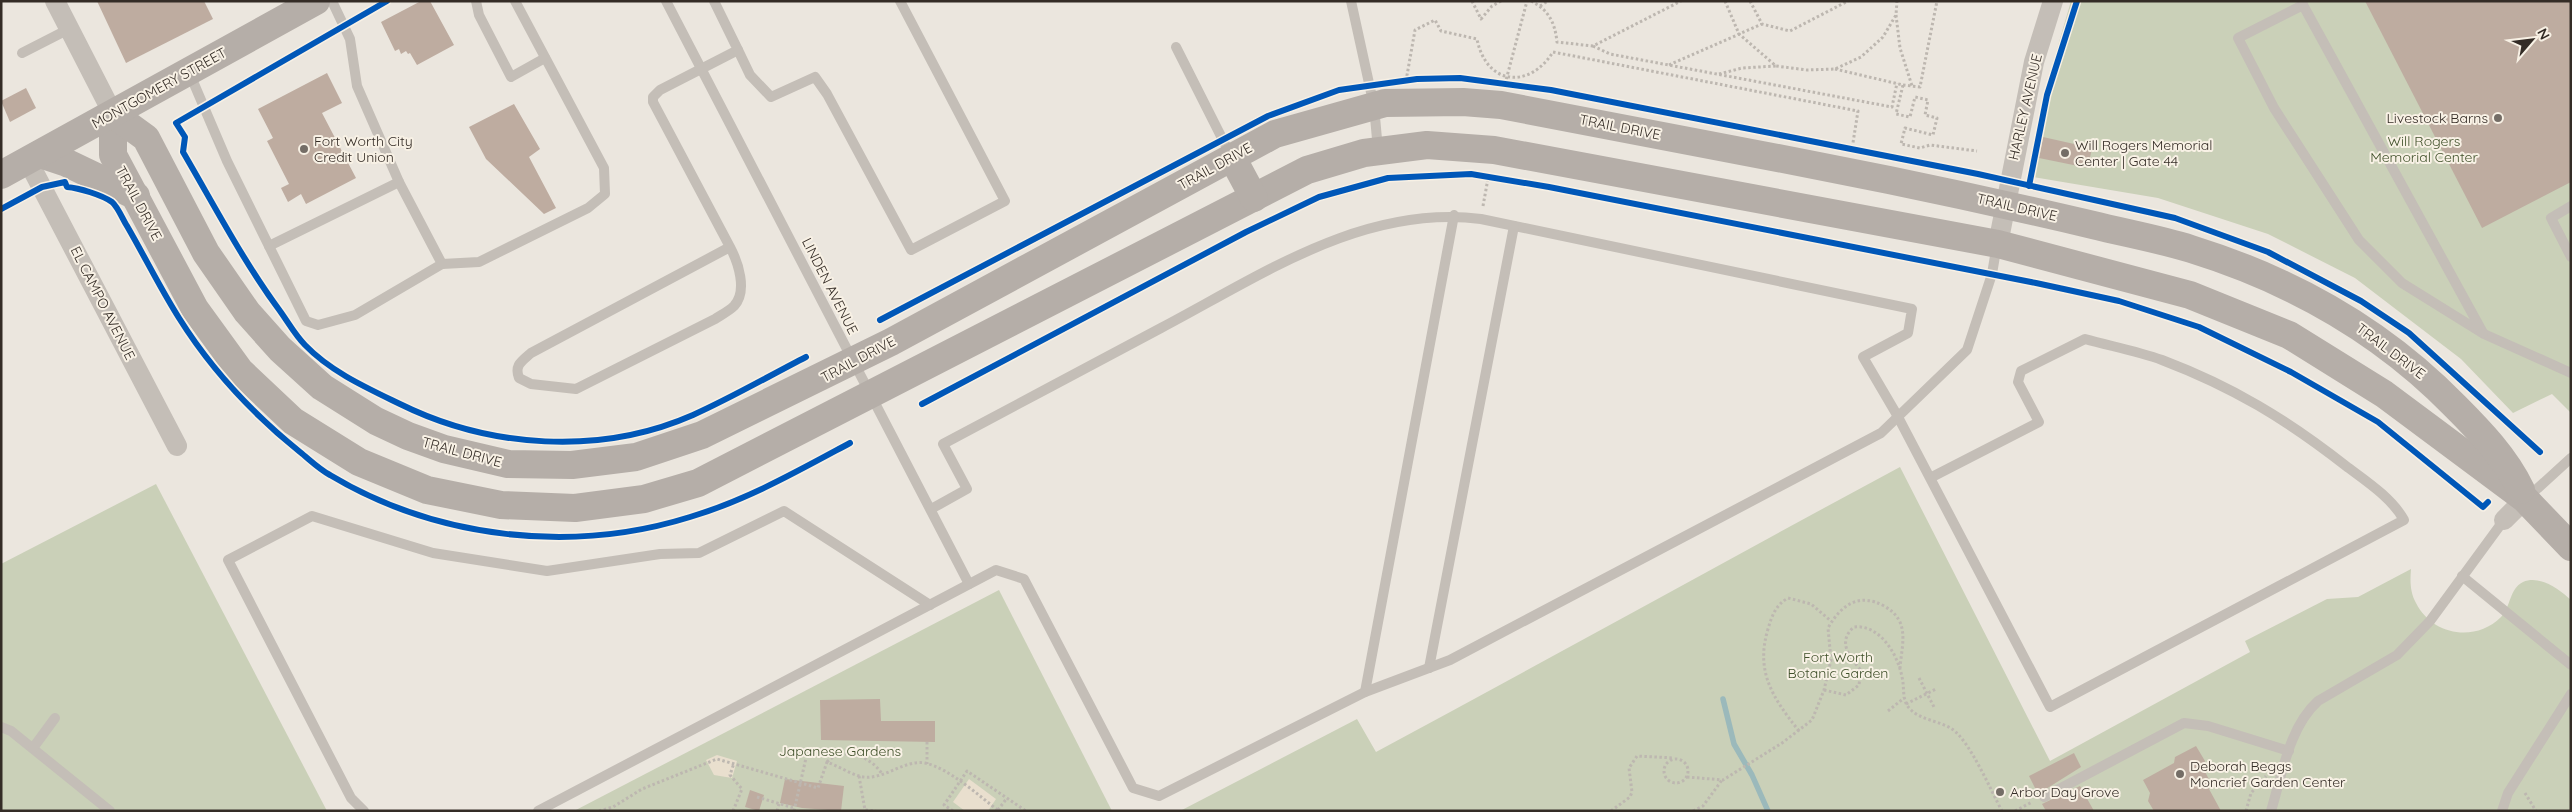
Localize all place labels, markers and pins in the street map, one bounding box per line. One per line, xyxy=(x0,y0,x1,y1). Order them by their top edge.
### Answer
place label: Livestock Barns xyxy=(2386,109,2488,127)
marker: Livestock Barns xyxy=(2492,112,2504,124)
place label: Fort Worth City Credit Union xyxy=(314,132,413,166)
place label: Will Rogers Memorial Center | Gate 44 xyxy=(2075,136,2213,170)
marker: Fort Worth City Credit Union xyxy=(298,143,310,155)
marker: Will Rogers Memorial Center | Gate 44 xyxy=(2059,147,2071,159)
place label: Deborah Beggs Moncrief Garden Center xyxy=(2190,757,2346,791)
marker: Deborah Beggs Moncrief Garden Center xyxy=(2174,768,2186,780)
place label: Arbor Day Grove xyxy=(2010,783,2119,801)
marker: Arbor Day Grove xyxy=(1994,786,2006,798)

